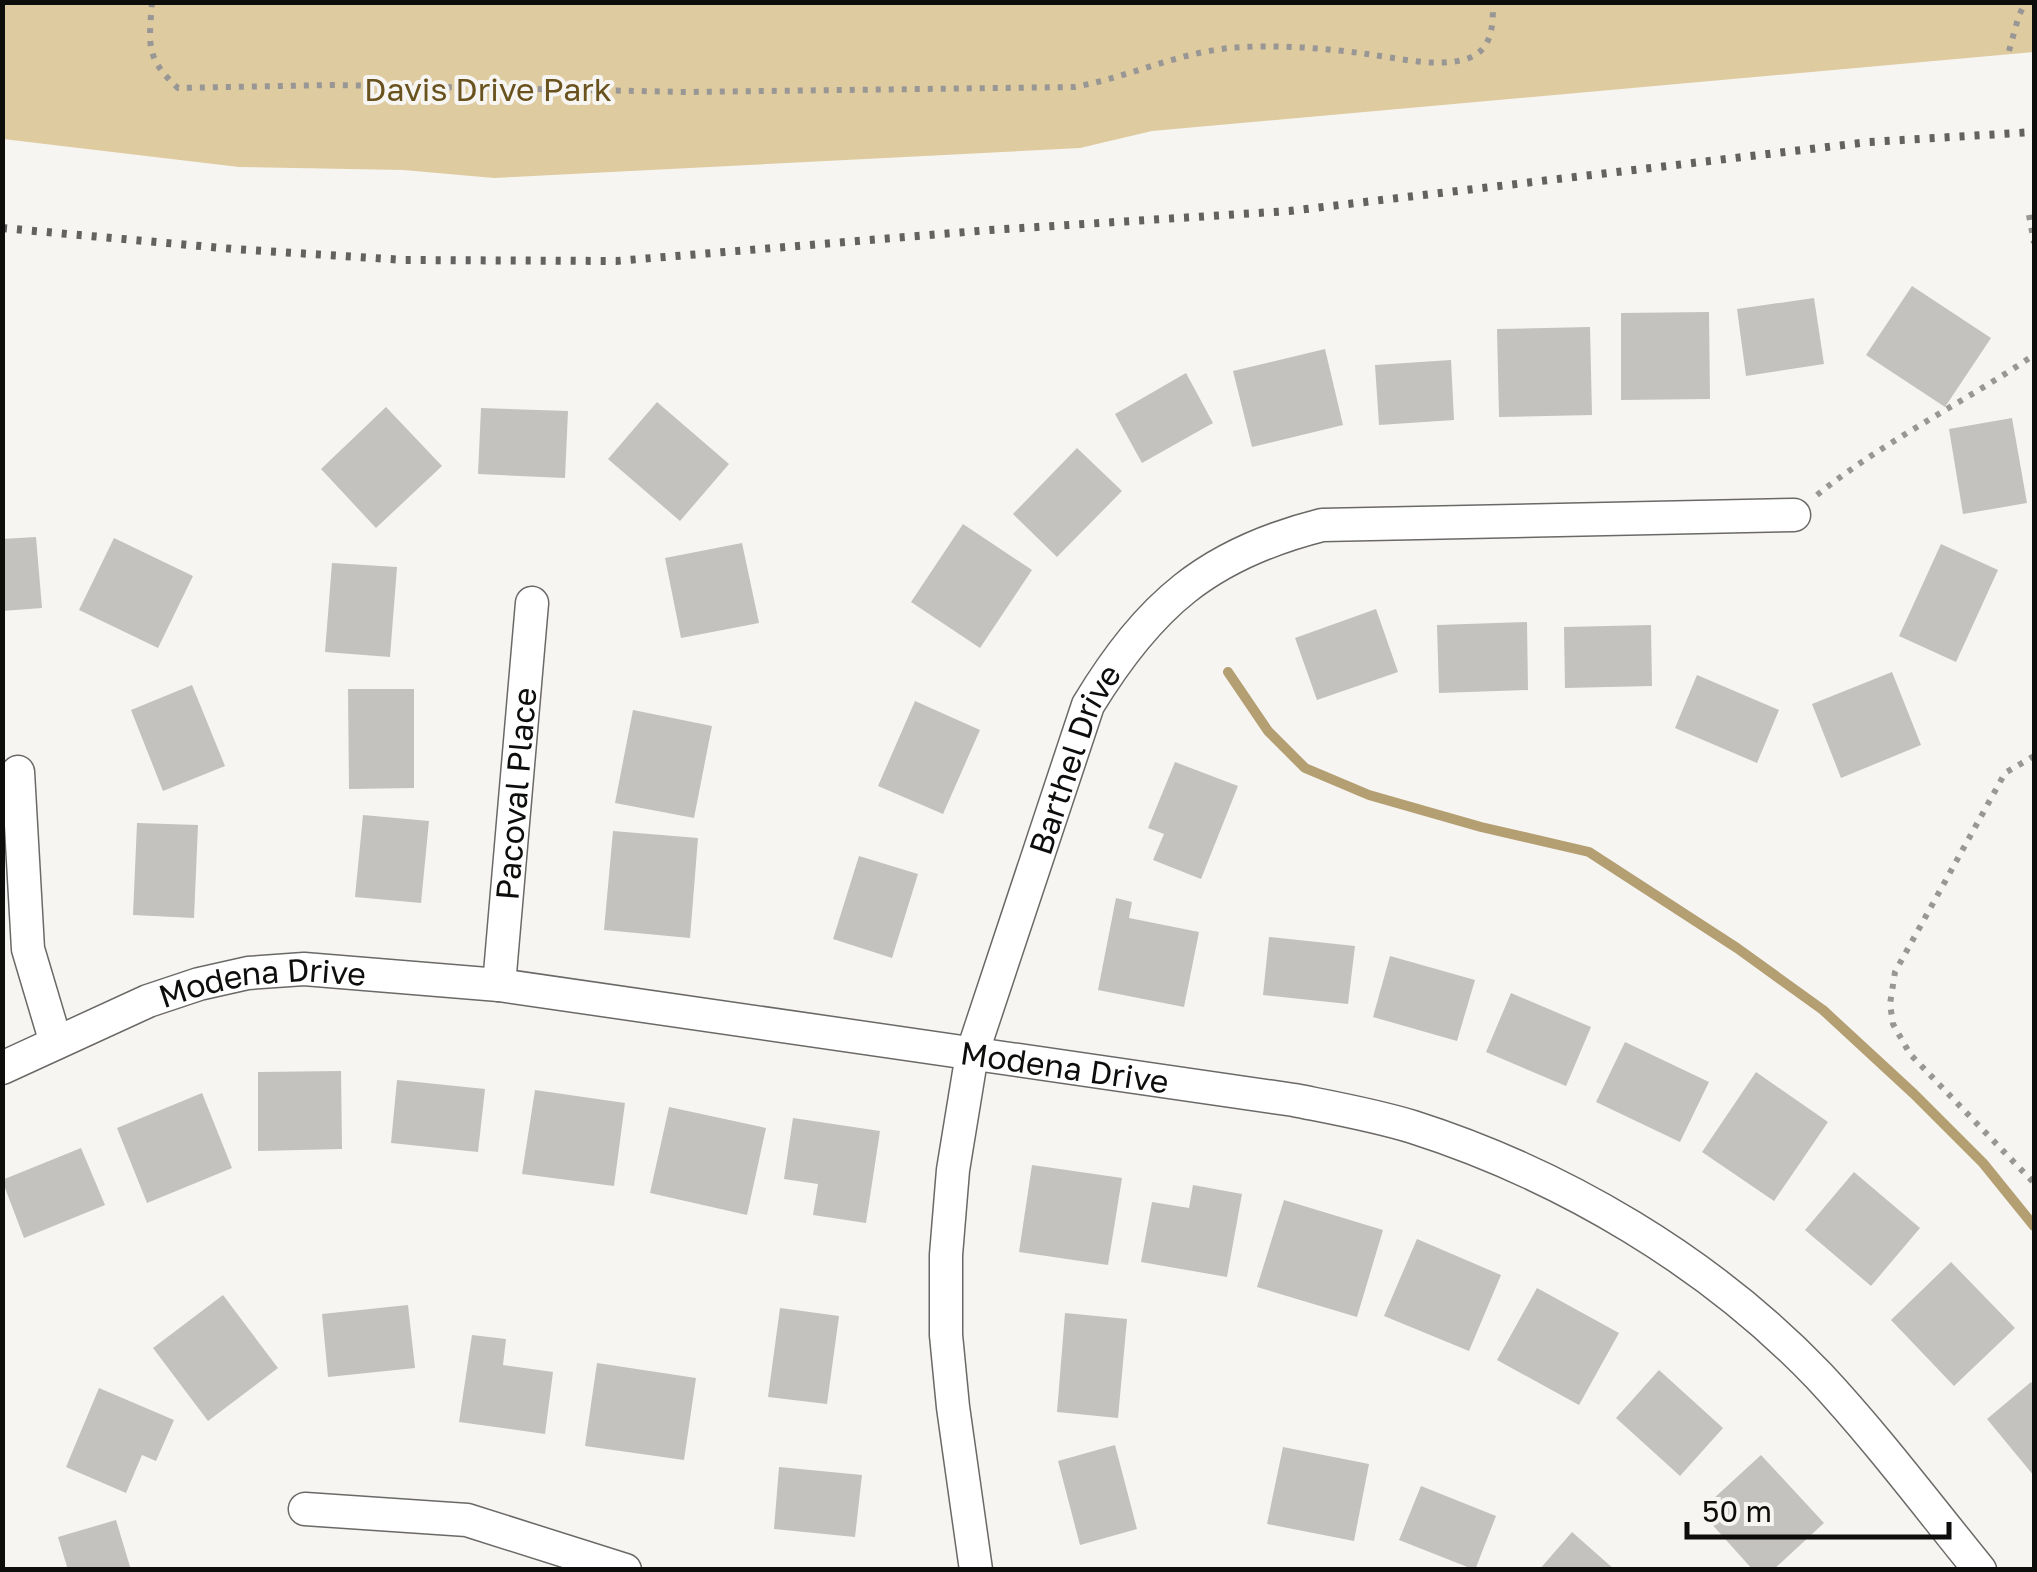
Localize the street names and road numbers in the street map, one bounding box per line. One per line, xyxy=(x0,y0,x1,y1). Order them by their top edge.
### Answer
street label: Barthel Drive xyxy=(1021,656,1128,859)
street label: Pacoval Place xyxy=(487,686,544,902)
street label: Modena Drive xyxy=(154,950,368,1015)
street label: Modena Drive xyxy=(958,1033,1171,1101)

